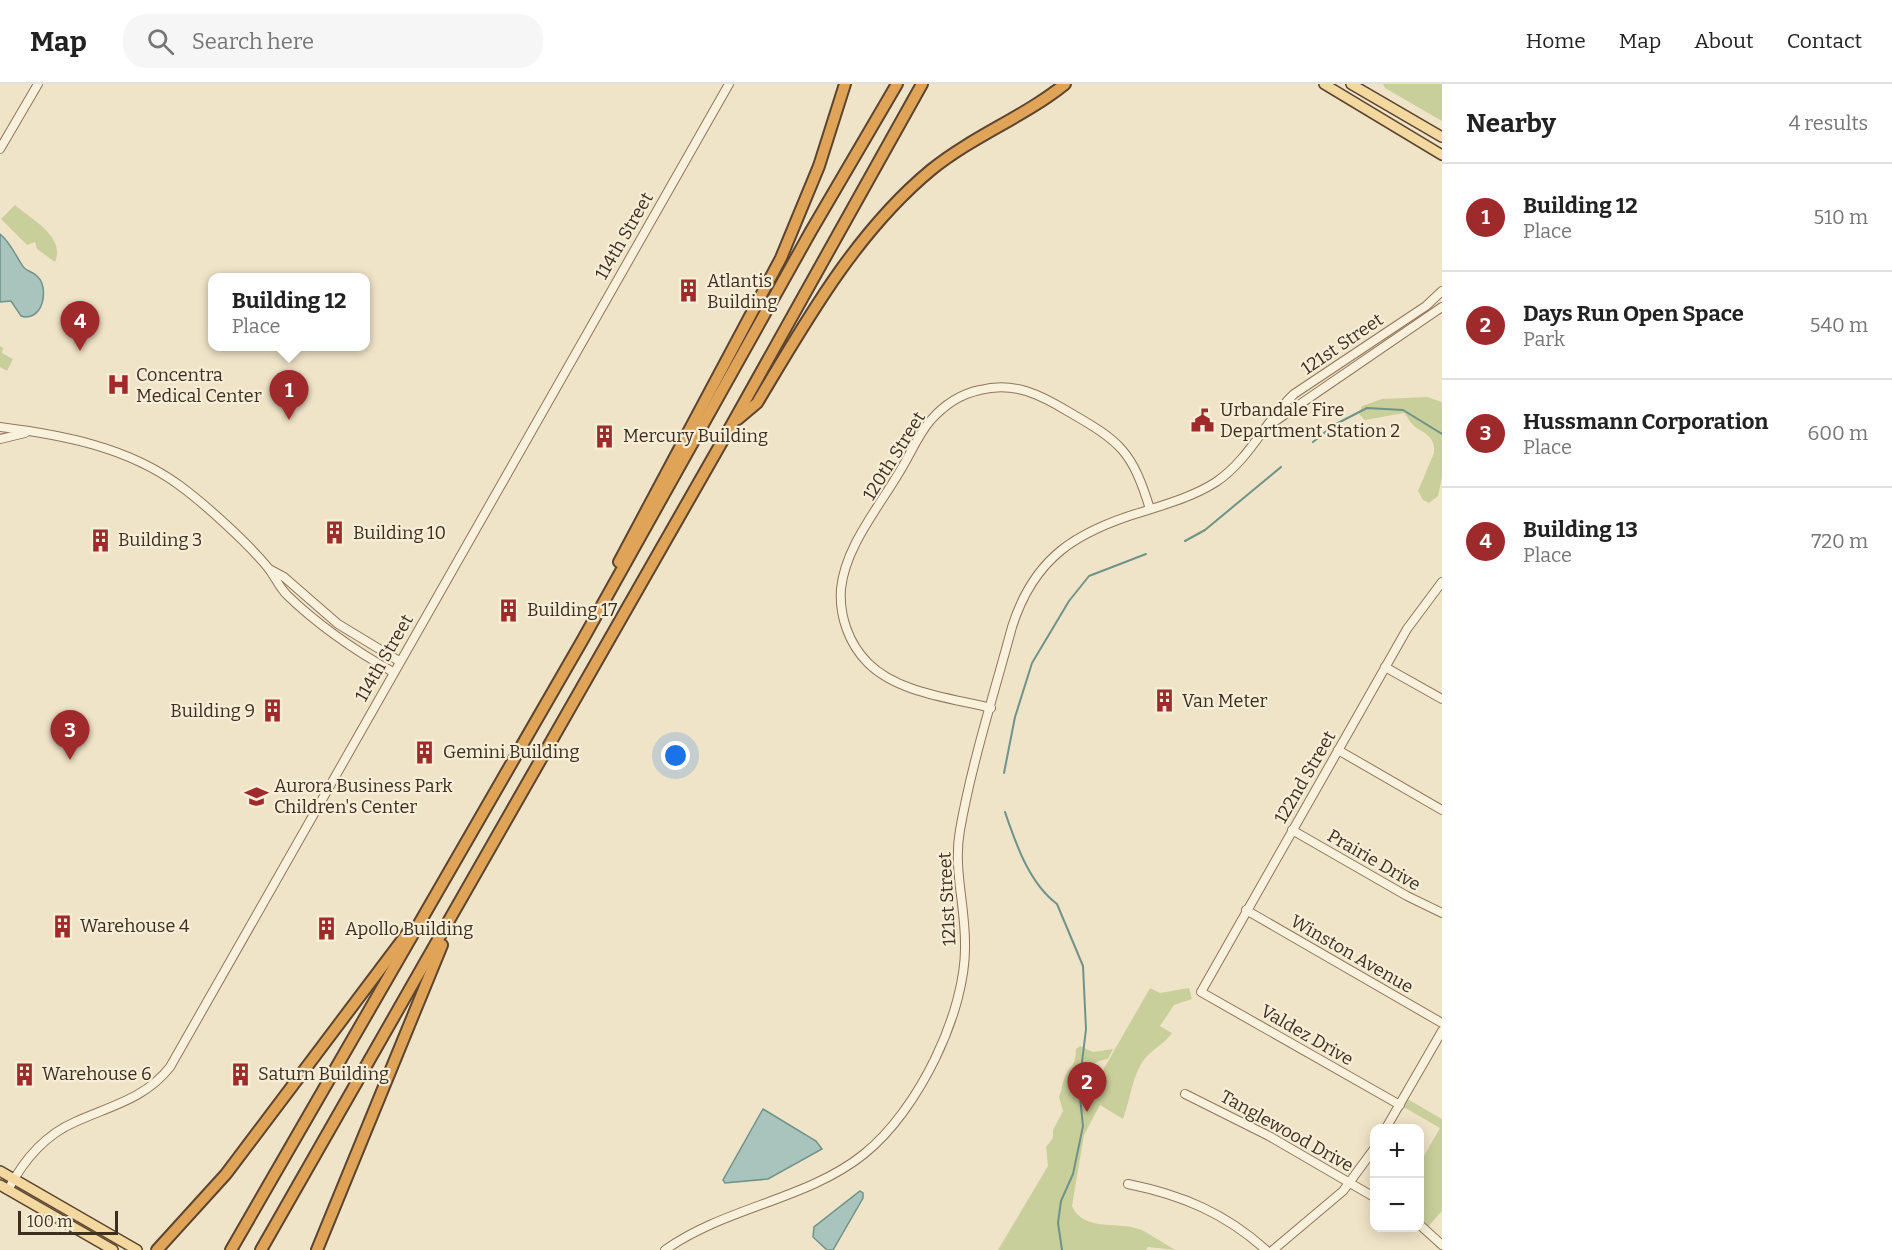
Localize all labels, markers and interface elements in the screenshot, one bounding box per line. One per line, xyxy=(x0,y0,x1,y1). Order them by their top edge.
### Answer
search box xyxy=(123,14,543,68)
text: Map xyxy=(30,25,87,58)
icon: search xyxy=(144,25,177,58)
text: Search here xyxy=(192,28,314,55)
text: Home xyxy=(1526,28,1586,54)
text: Map xyxy=(1619,28,1661,54)
text: About xyxy=(1694,28,1754,54)
text: Contact xyxy=(1787,28,1862,54)
text: Nearby xyxy=(1466,108,1556,139)
text: 4 results xyxy=(1789,111,1868,135)
street label: 114th Street xyxy=(590,188,658,284)
text: Building 12 xyxy=(1523,192,1638,219)
text: 1 xyxy=(1481,205,1490,229)
text: 510 m xyxy=(1814,205,1868,229)
text: Place xyxy=(1523,219,1572,243)
place label: Atlantis Building xyxy=(707,270,778,313)
popup xyxy=(208,273,370,351)
building icon: Atlantis Building xyxy=(676,278,702,304)
text: Building 12 xyxy=(232,287,346,314)
text: Days Run Open Space xyxy=(1523,300,1744,327)
pin: 4 xyxy=(60,302,100,351)
street label: 121st Street xyxy=(1297,308,1387,379)
text: 2 xyxy=(1480,313,1491,337)
text: 540 m xyxy=(1810,313,1868,337)
text: Place xyxy=(232,314,281,338)
text: Park xyxy=(1523,327,1565,351)
place label: Concentra Medical Center xyxy=(136,364,262,407)
pin: 1 xyxy=(270,370,308,420)
hospital icon: Concentra Medical Center xyxy=(105,372,131,398)
place label: Urbandale Fire Department Station 2 xyxy=(1220,399,1400,442)
street label: 120th Street xyxy=(858,407,930,504)
public building icon: Urbandale Fire Department Station 2 xyxy=(1189,407,1215,433)
text: Hussmann Corporation xyxy=(1523,408,1769,435)
text: 3 xyxy=(1480,421,1491,445)
text: 600 m xyxy=(1808,421,1868,445)
building icon: Mercury Building xyxy=(592,423,618,449)
place label: Mercury Building xyxy=(623,425,768,447)
text: Place xyxy=(1523,435,1572,459)
text: Building 13 xyxy=(1523,516,1638,543)
building icon: Building 10 xyxy=(322,520,348,546)
place label: Building 10 xyxy=(353,522,446,544)
building icon: Building 3 xyxy=(87,527,113,553)
place label: Building 3 xyxy=(118,529,202,551)
text: 4 xyxy=(1479,529,1492,553)
text: 720 m xyxy=(1811,529,1868,553)
text: Place xyxy=(1523,543,1572,567)
building icon: Building 17 xyxy=(496,597,522,623)
place label: Building 17 xyxy=(527,599,617,621)
street label: 114th Street xyxy=(350,610,418,706)
building icon: Van Meter xyxy=(1151,688,1177,714)
place label: Van Meter xyxy=(1182,690,1268,712)
building icon: Building 9 xyxy=(260,698,286,724)
place label: Building 9 xyxy=(170,700,255,722)
pin: 3 xyxy=(50,710,90,760)
street label: 122nd Street xyxy=(1270,726,1341,827)
building icon: Gemini Building xyxy=(412,739,438,765)
place label: Gemini Building xyxy=(443,741,579,763)
your location xyxy=(661,741,690,770)
place label: Aurora Business Park Children's Center xyxy=(274,775,453,818)
school or university icon: Aurora Business Park Children's Center xyxy=(243,783,269,809)
street label: Prairie Drive xyxy=(1323,824,1425,896)
street label: 121st Street xyxy=(934,851,960,946)
street label: Winston Avenue xyxy=(1287,910,1417,998)
building icon: Warehouse 4 xyxy=(49,913,75,939)
place label: Warehouse 4 xyxy=(80,915,190,937)
building icon: Apollo Building xyxy=(314,916,340,942)
place label: Apollo Building xyxy=(345,918,473,940)
street label: Valdez Drive xyxy=(1257,1000,1357,1070)
building icon: Warehouse 6 xyxy=(11,1061,37,1087)
building icon: Saturn Building xyxy=(227,1061,253,1087)
pin: 2 xyxy=(1068,1062,1106,1112)
place label: Warehouse 6 xyxy=(42,1063,151,1085)
place label: Saturn Building xyxy=(258,1063,389,1085)
street label: Tanglewood Drive xyxy=(1217,1085,1357,1177)
map controls xyxy=(1370,1124,1424,1232)
button: + xyxy=(1370,1124,1424,1178)
button: − xyxy=(1370,1178,1424,1232)
scale bar xyxy=(18,1208,118,1236)
text: 100 m xyxy=(27,1212,72,1231)

